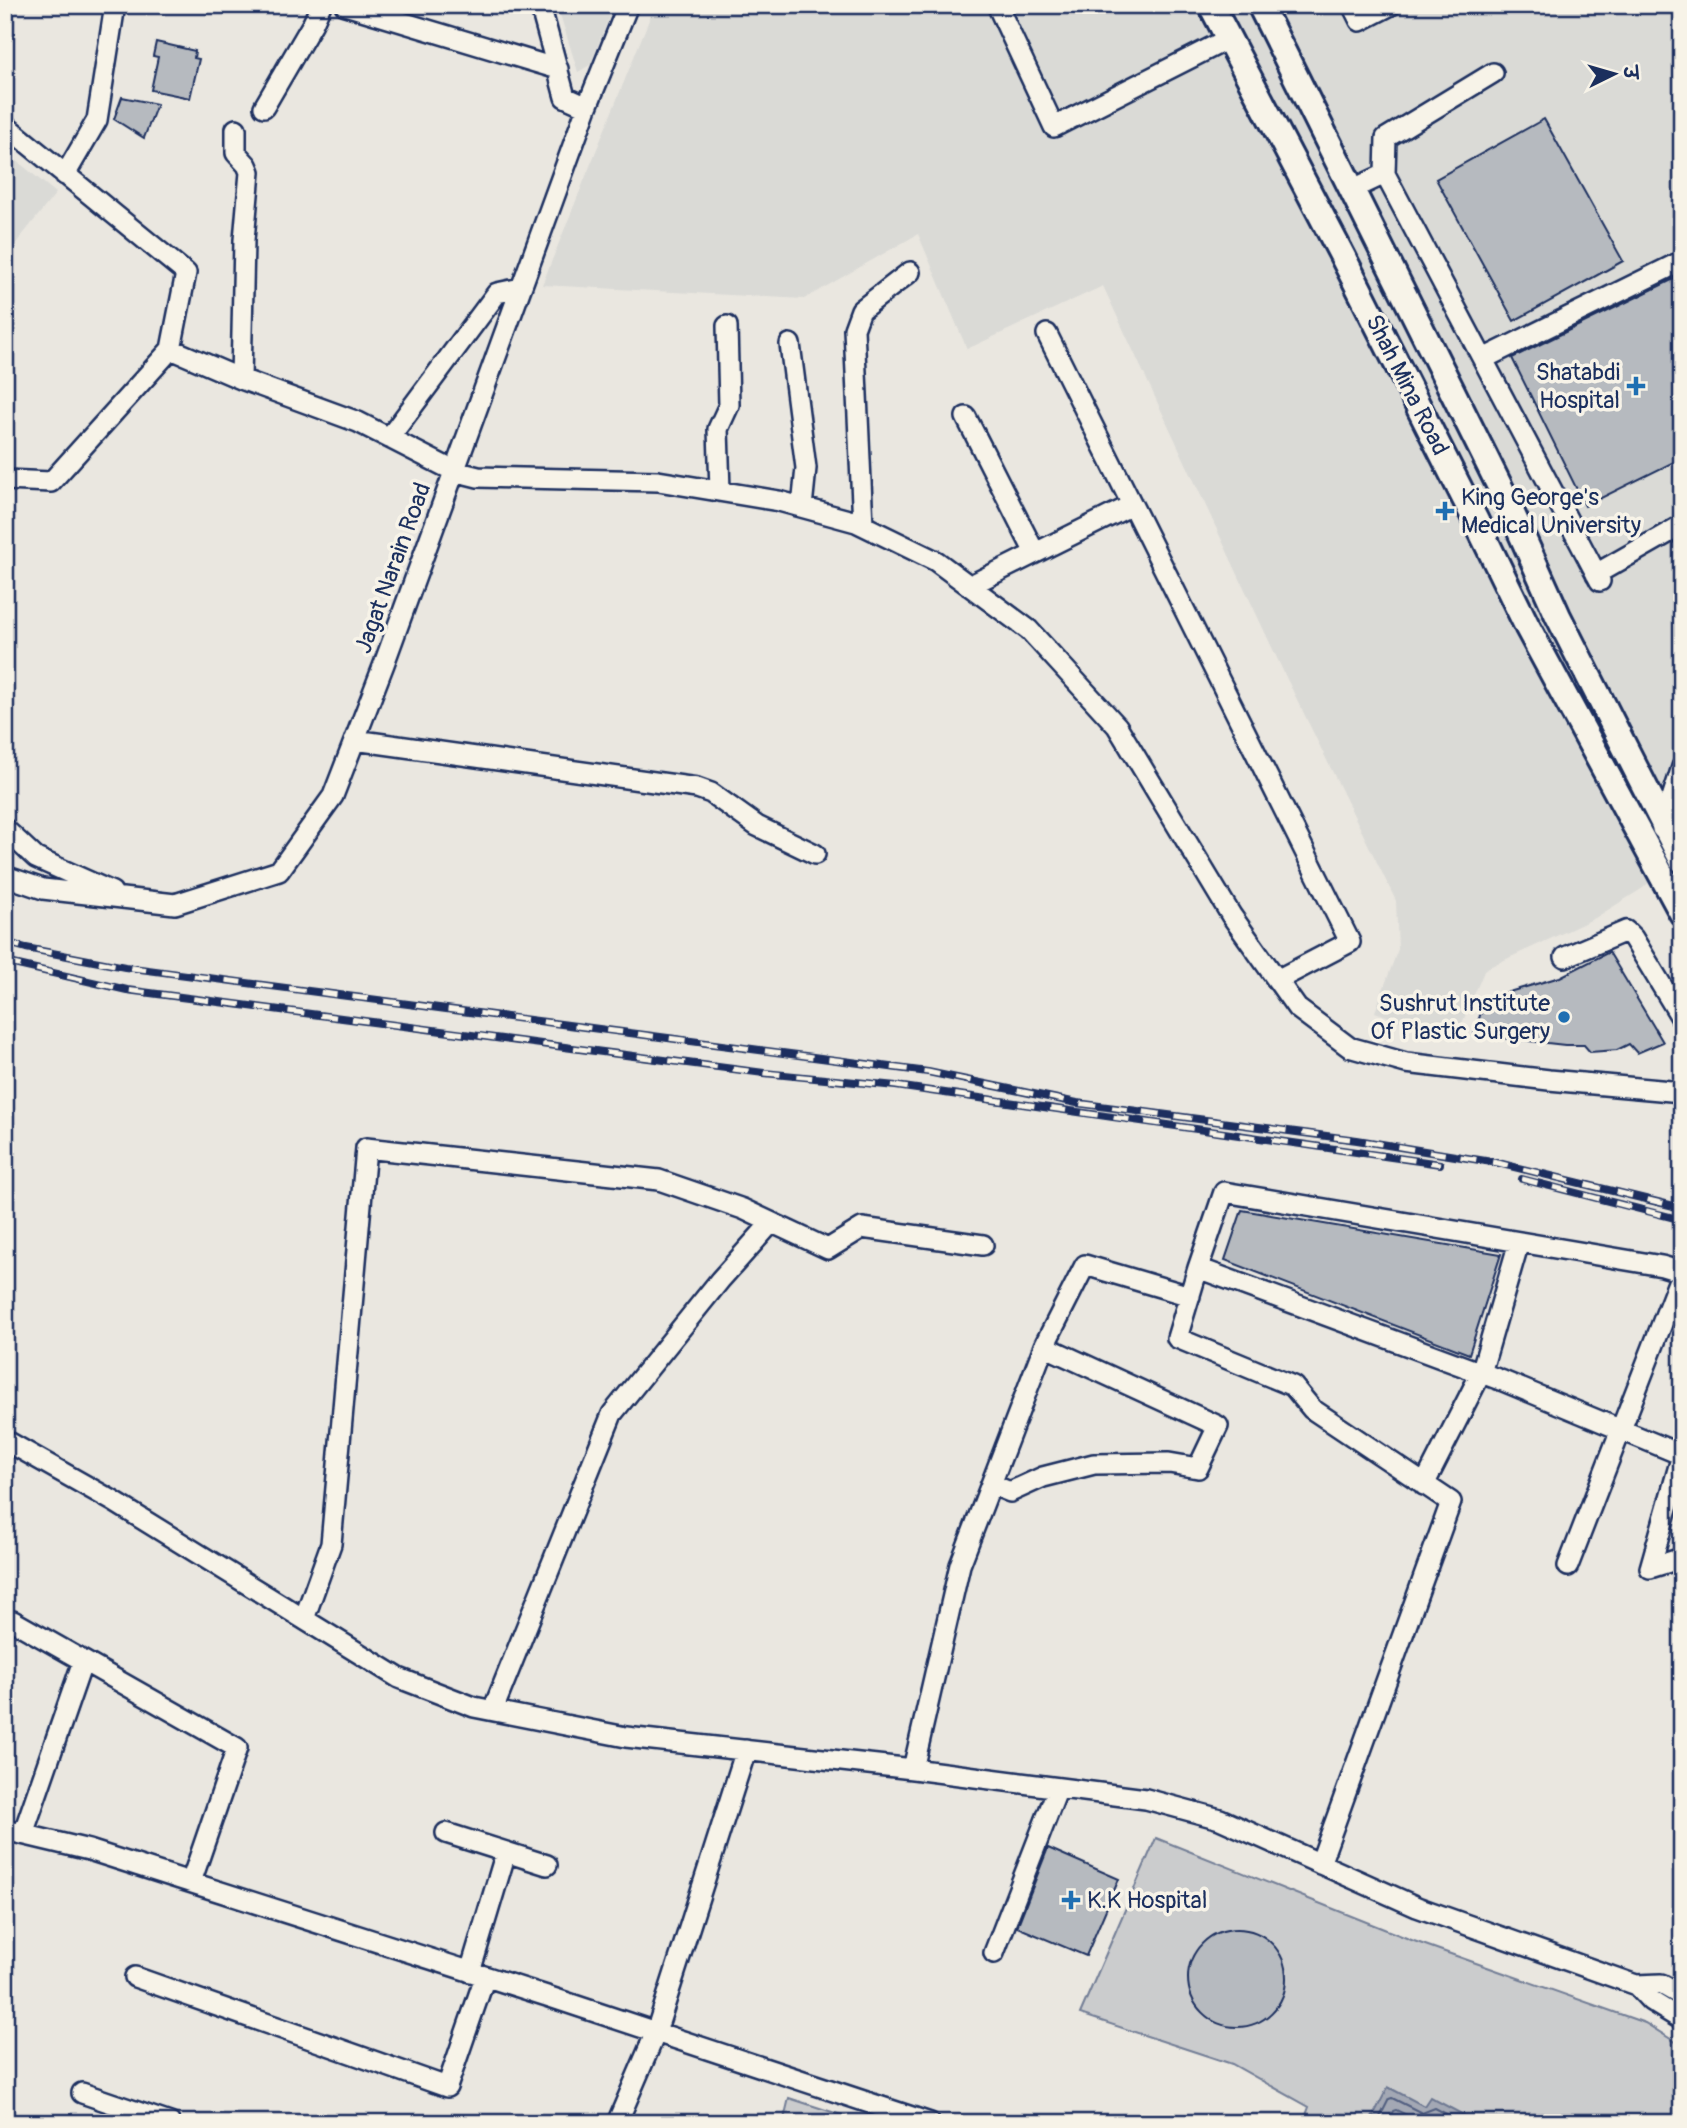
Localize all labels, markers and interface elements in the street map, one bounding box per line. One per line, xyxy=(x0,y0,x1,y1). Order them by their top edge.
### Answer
north arrow xyxy=(1578,38,1648,108)
text: उ xyxy=(1617,63,1643,82)
street label: Shah Mina Road xyxy=(1359,310,1455,460)
place label: Shatabdi Hospital xyxy=(1536,358,1620,415)
marker: Shatabdi Hospital xyxy=(1626,376,1646,396)
street label: Jagat Narain Road xyxy=(349,479,437,657)
place label: King George's Medical University xyxy=(1461,483,1641,540)
marker: King George's Medical University xyxy=(1435,501,1455,521)
place label: Sushrut Institute Of Plastic Surgery xyxy=(1370,989,1550,1046)
marker: Sushrut Institute Of Plastic Surgery xyxy=(1556,1009,1572,1025)
place label: K.K Hospital xyxy=(1087,1886,1207,1915)
marker: K.K Hospital xyxy=(1061,1890,1081,1910)

